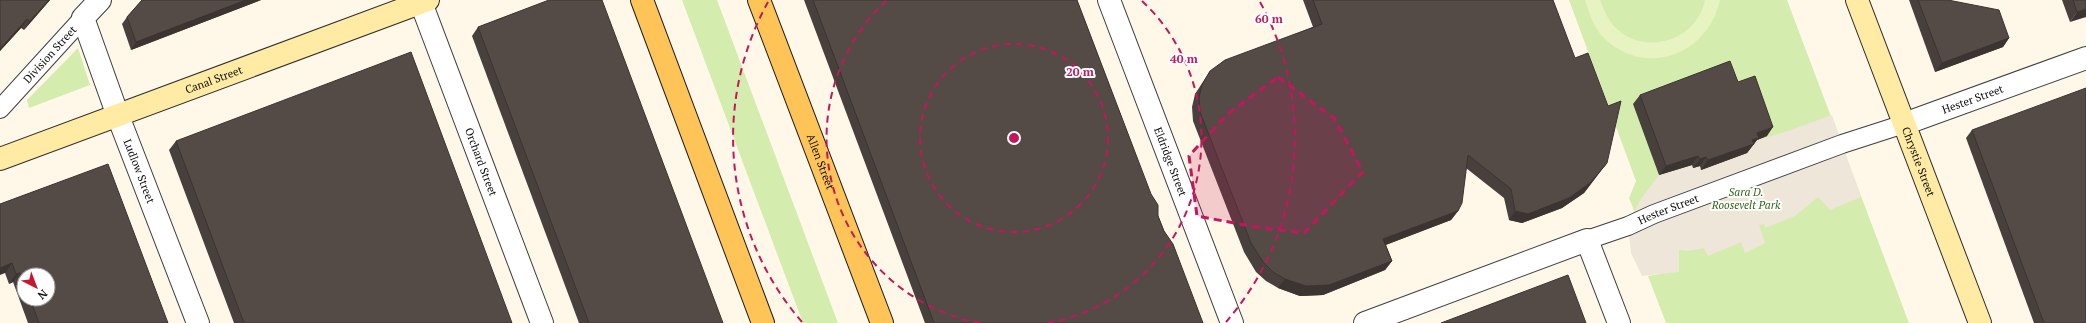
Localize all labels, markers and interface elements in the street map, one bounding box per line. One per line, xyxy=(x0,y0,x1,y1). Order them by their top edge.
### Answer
text: 60 m xyxy=(1255,11,1283,26)
street label: Division Street xyxy=(20,23,80,86)
text: 40 m xyxy=(1170,51,1198,66)
street label: Canal Street xyxy=(183,63,244,97)
text: 20 m xyxy=(1066,64,1094,79)
street label: Hester Street xyxy=(1940,82,2005,117)
street label: Eldridge Street xyxy=(1151,125,1190,198)
street label: Chrystie Street xyxy=(1899,125,1938,198)
street label: Orchard Street xyxy=(462,126,500,198)
centre of rings xyxy=(1007,131,1021,145)
street label: Allen Street xyxy=(804,132,837,191)
street label: Ludlow Street xyxy=(121,137,158,205)
park label: Sara D. Roosevelt Park xyxy=(1711,185,1781,212)
street label: Hester Street xyxy=(1636,191,1701,228)
north arrow xyxy=(16,267,56,307)
text: N xyxy=(34,286,50,303)

